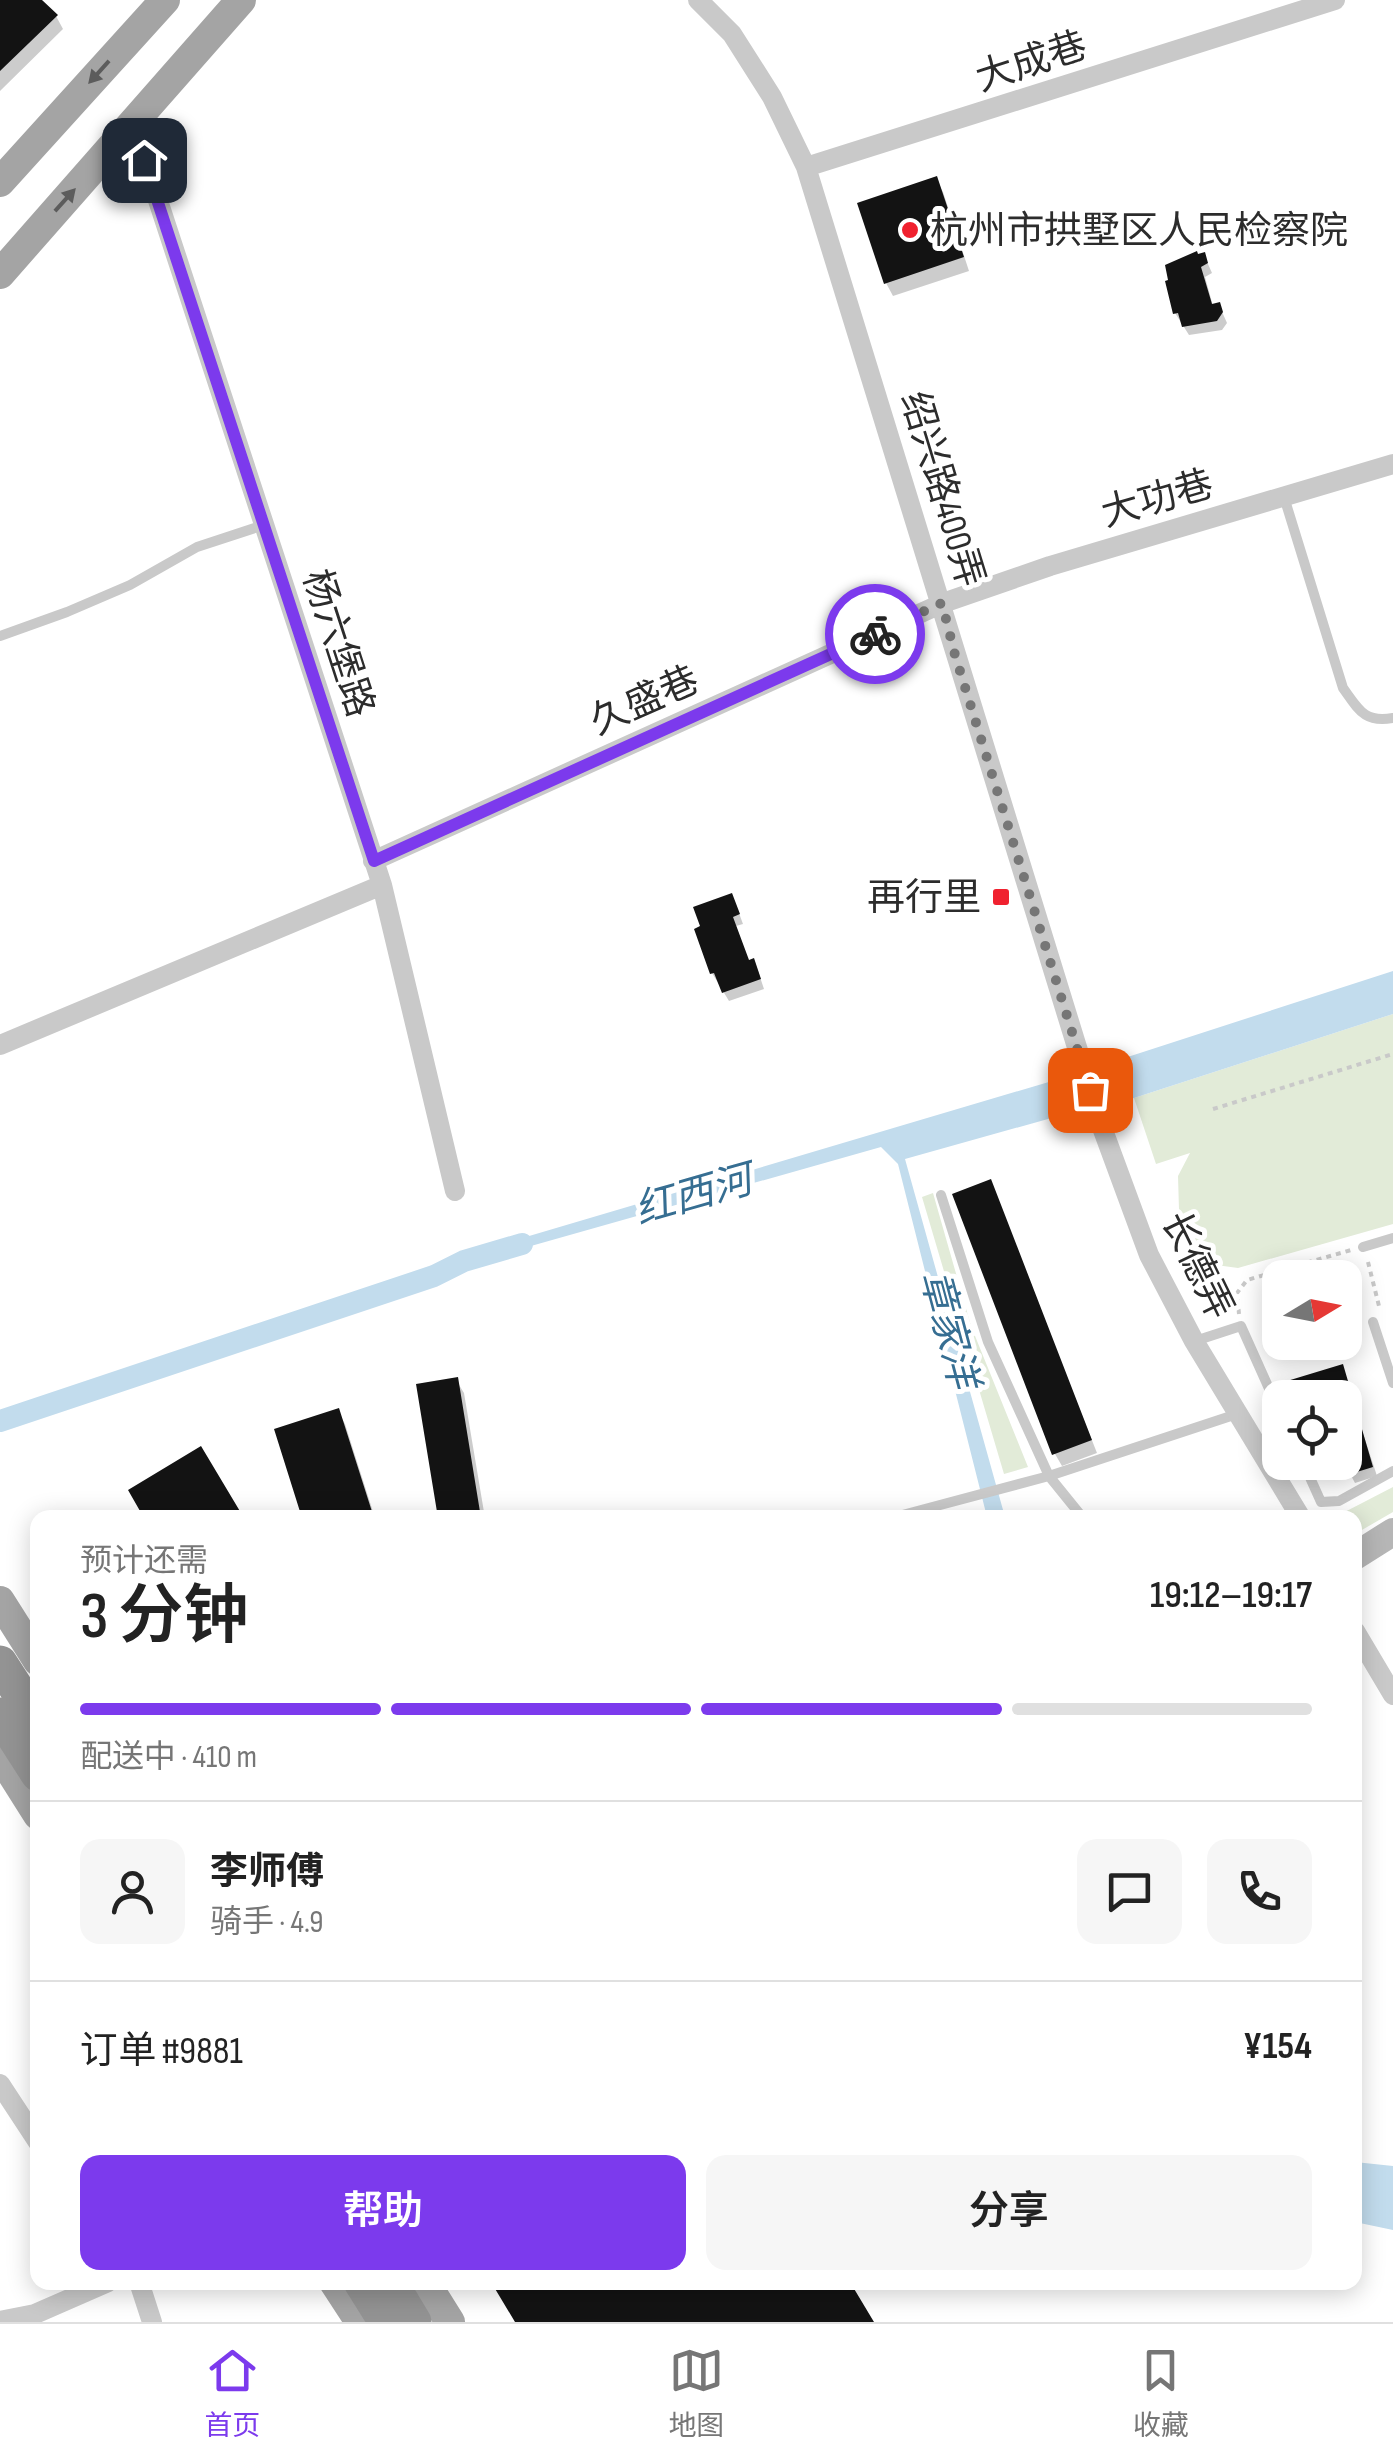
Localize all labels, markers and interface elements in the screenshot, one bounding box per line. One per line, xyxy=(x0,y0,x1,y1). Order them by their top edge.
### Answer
street label: 大成巷 xyxy=(970,23,1093,101)
one-way arrow xyxy=(89,59,111,84)
pin xyxy=(102,118,187,203)
icon: home xyxy=(117,133,172,188)
one-way arrow xyxy=(53,188,75,213)
place label: 杭州市拱墅区人民检察院 xyxy=(930,209,1348,254)
marker: 杭州市拱墅区人民检察院 xyxy=(899,219,921,241)
street label: 绍兴路400弄 xyxy=(891,386,993,592)
street label: 大功巷 xyxy=(1096,462,1218,537)
street label: 杨六堡路 xyxy=(293,564,382,723)
courier xyxy=(825,584,925,684)
icon: bike xyxy=(848,607,903,662)
street label: 久盛巷 xyxy=(583,658,706,745)
place label: 再行里 xyxy=(867,876,981,921)
marker: 再行里 xyxy=(990,886,1012,908)
pin xyxy=(1048,1048,1133,1133)
icon: bag xyxy=(1063,1063,1118,1118)
water label: 红西河 xyxy=(629,1154,765,1236)
street label: 长德弄 xyxy=(1151,1205,1242,1327)
north arrow xyxy=(1262,1260,1362,1360)
map controls xyxy=(1262,1260,1362,1480)
water label: 章家洋 xyxy=(909,1265,988,1398)
button: locate xyxy=(1262,1380,1362,1480)
text: 预计还需 xyxy=(80,1542,208,1581)
text: 19:12–19:17 xyxy=(1150,1573,1312,1618)
text: 3 分钟 xyxy=(80,1579,249,1657)
text: 配送中 · 410 m xyxy=(80,1738,257,1777)
button: person xyxy=(80,1839,185,1944)
button: chat xyxy=(1077,1839,1182,1944)
button: phone xyxy=(1207,1839,1312,1944)
text: 李师傅 xyxy=(210,1850,324,1895)
text: 骑手 · 4.9 xyxy=(210,1903,323,1942)
text: ¥154 xyxy=(1243,2024,1312,2069)
text: 订单 #9881 xyxy=(80,2029,243,2074)
button: 帮助 xyxy=(80,2155,686,2270)
button: 分享 xyxy=(706,2155,1312,2270)
tab: 首页 xyxy=(204,2343,260,2443)
tab: 地图 xyxy=(668,2343,725,2443)
tab: 收藏 xyxy=(1133,2343,1189,2443)

